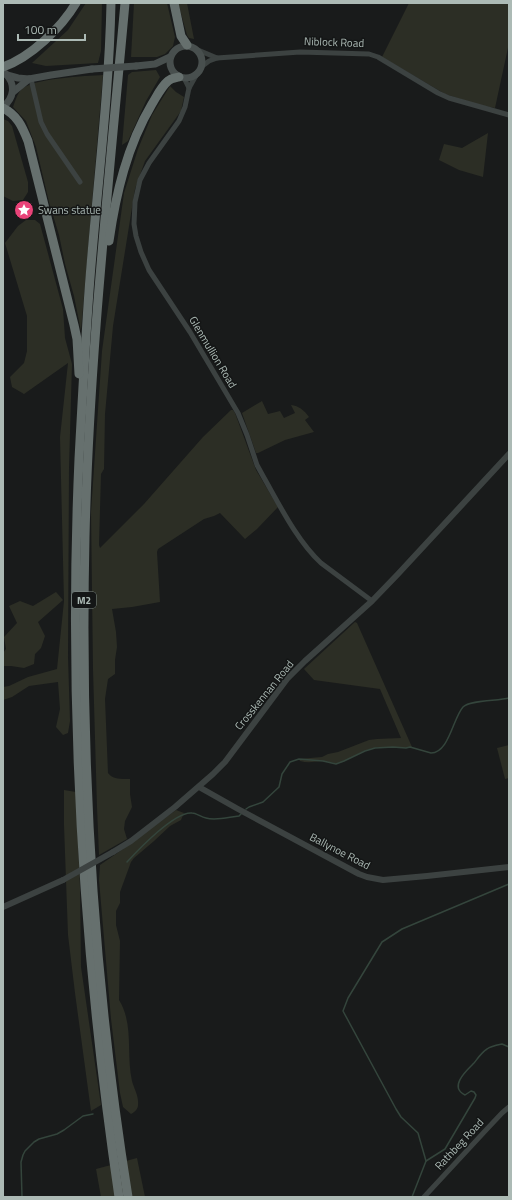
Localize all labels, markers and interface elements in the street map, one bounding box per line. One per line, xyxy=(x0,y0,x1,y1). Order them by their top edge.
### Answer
scale bar xyxy=(18,16,85,42)
text: 100 m xyxy=(24,20,57,39)
street label: Niblock Road xyxy=(304,33,365,51)
place icon: Swans statue xyxy=(13,199,35,221)
place label: Swans statue xyxy=(38,202,101,218)
street label: Glenmullion Road xyxy=(185,313,241,391)
road number: M2 xyxy=(72,592,96,608)
street label: Crosskennan Road xyxy=(231,656,297,733)
street label: Ballynoe Road xyxy=(307,829,373,873)
street label: Rathbeg Road xyxy=(431,1115,487,1173)

